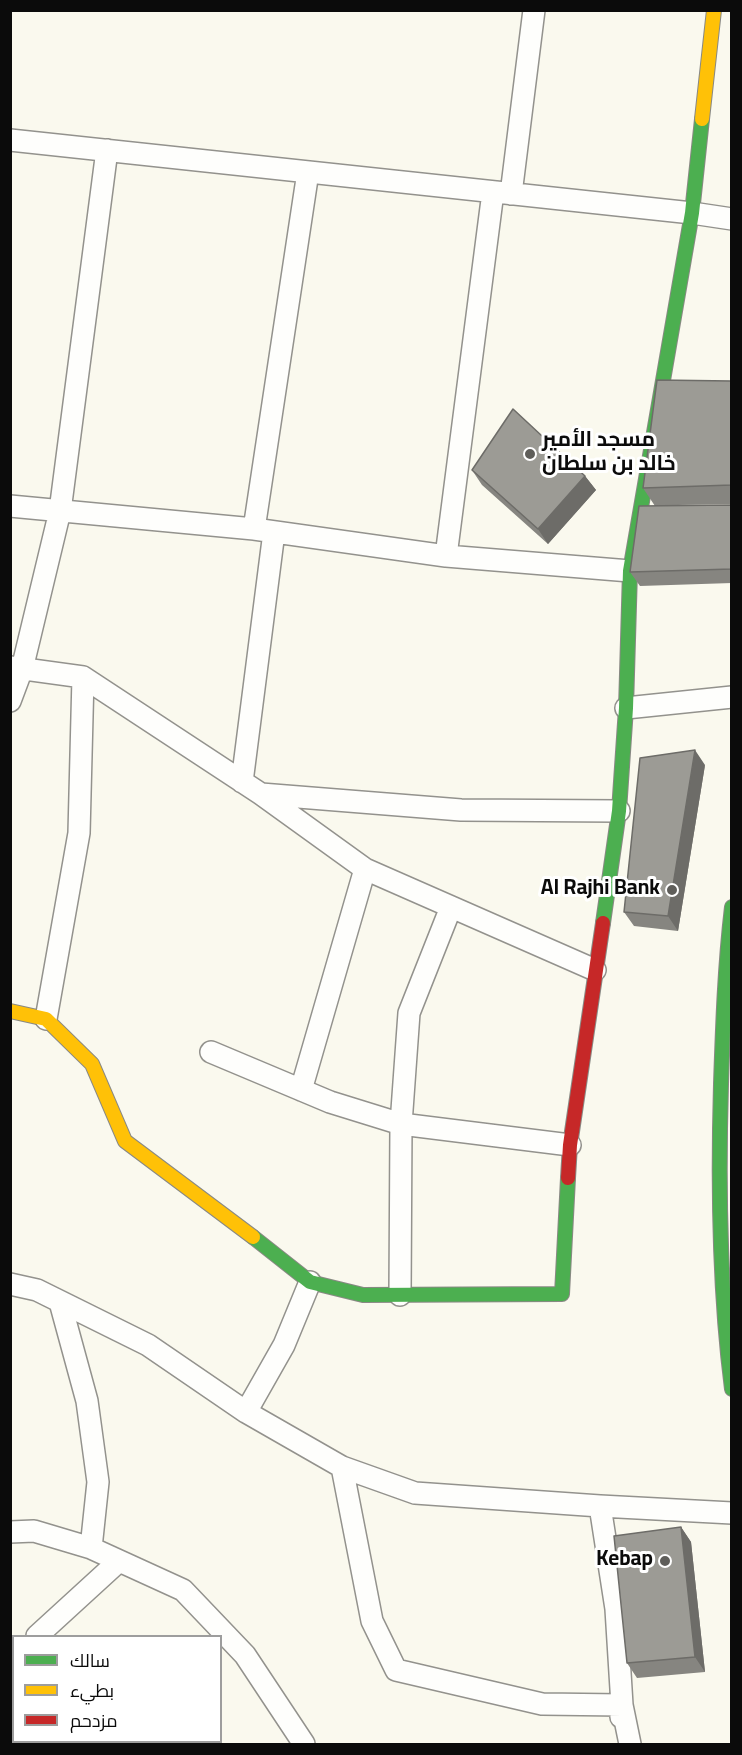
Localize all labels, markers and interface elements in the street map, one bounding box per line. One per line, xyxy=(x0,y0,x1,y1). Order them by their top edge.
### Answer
place label: مسجد الأمير خالد بن سلطان xyxy=(542,429,676,479)
marker: مسجد الأمير خالد بن سلطان xyxy=(523,447,537,461)
place label: Al Rajhi Bank xyxy=(541,877,660,903)
marker: Al Rajhi Bank xyxy=(665,883,679,897)
place label: Kebap xyxy=(596,1548,653,1574)
marker: Kebap xyxy=(658,1554,672,1568)
legend xyxy=(12,1635,222,1743)
text: سالك xyxy=(70,1644,110,1677)
text: بطيء xyxy=(70,1674,114,1707)
text: مزدحم xyxy=(70,1704,118,1737)

